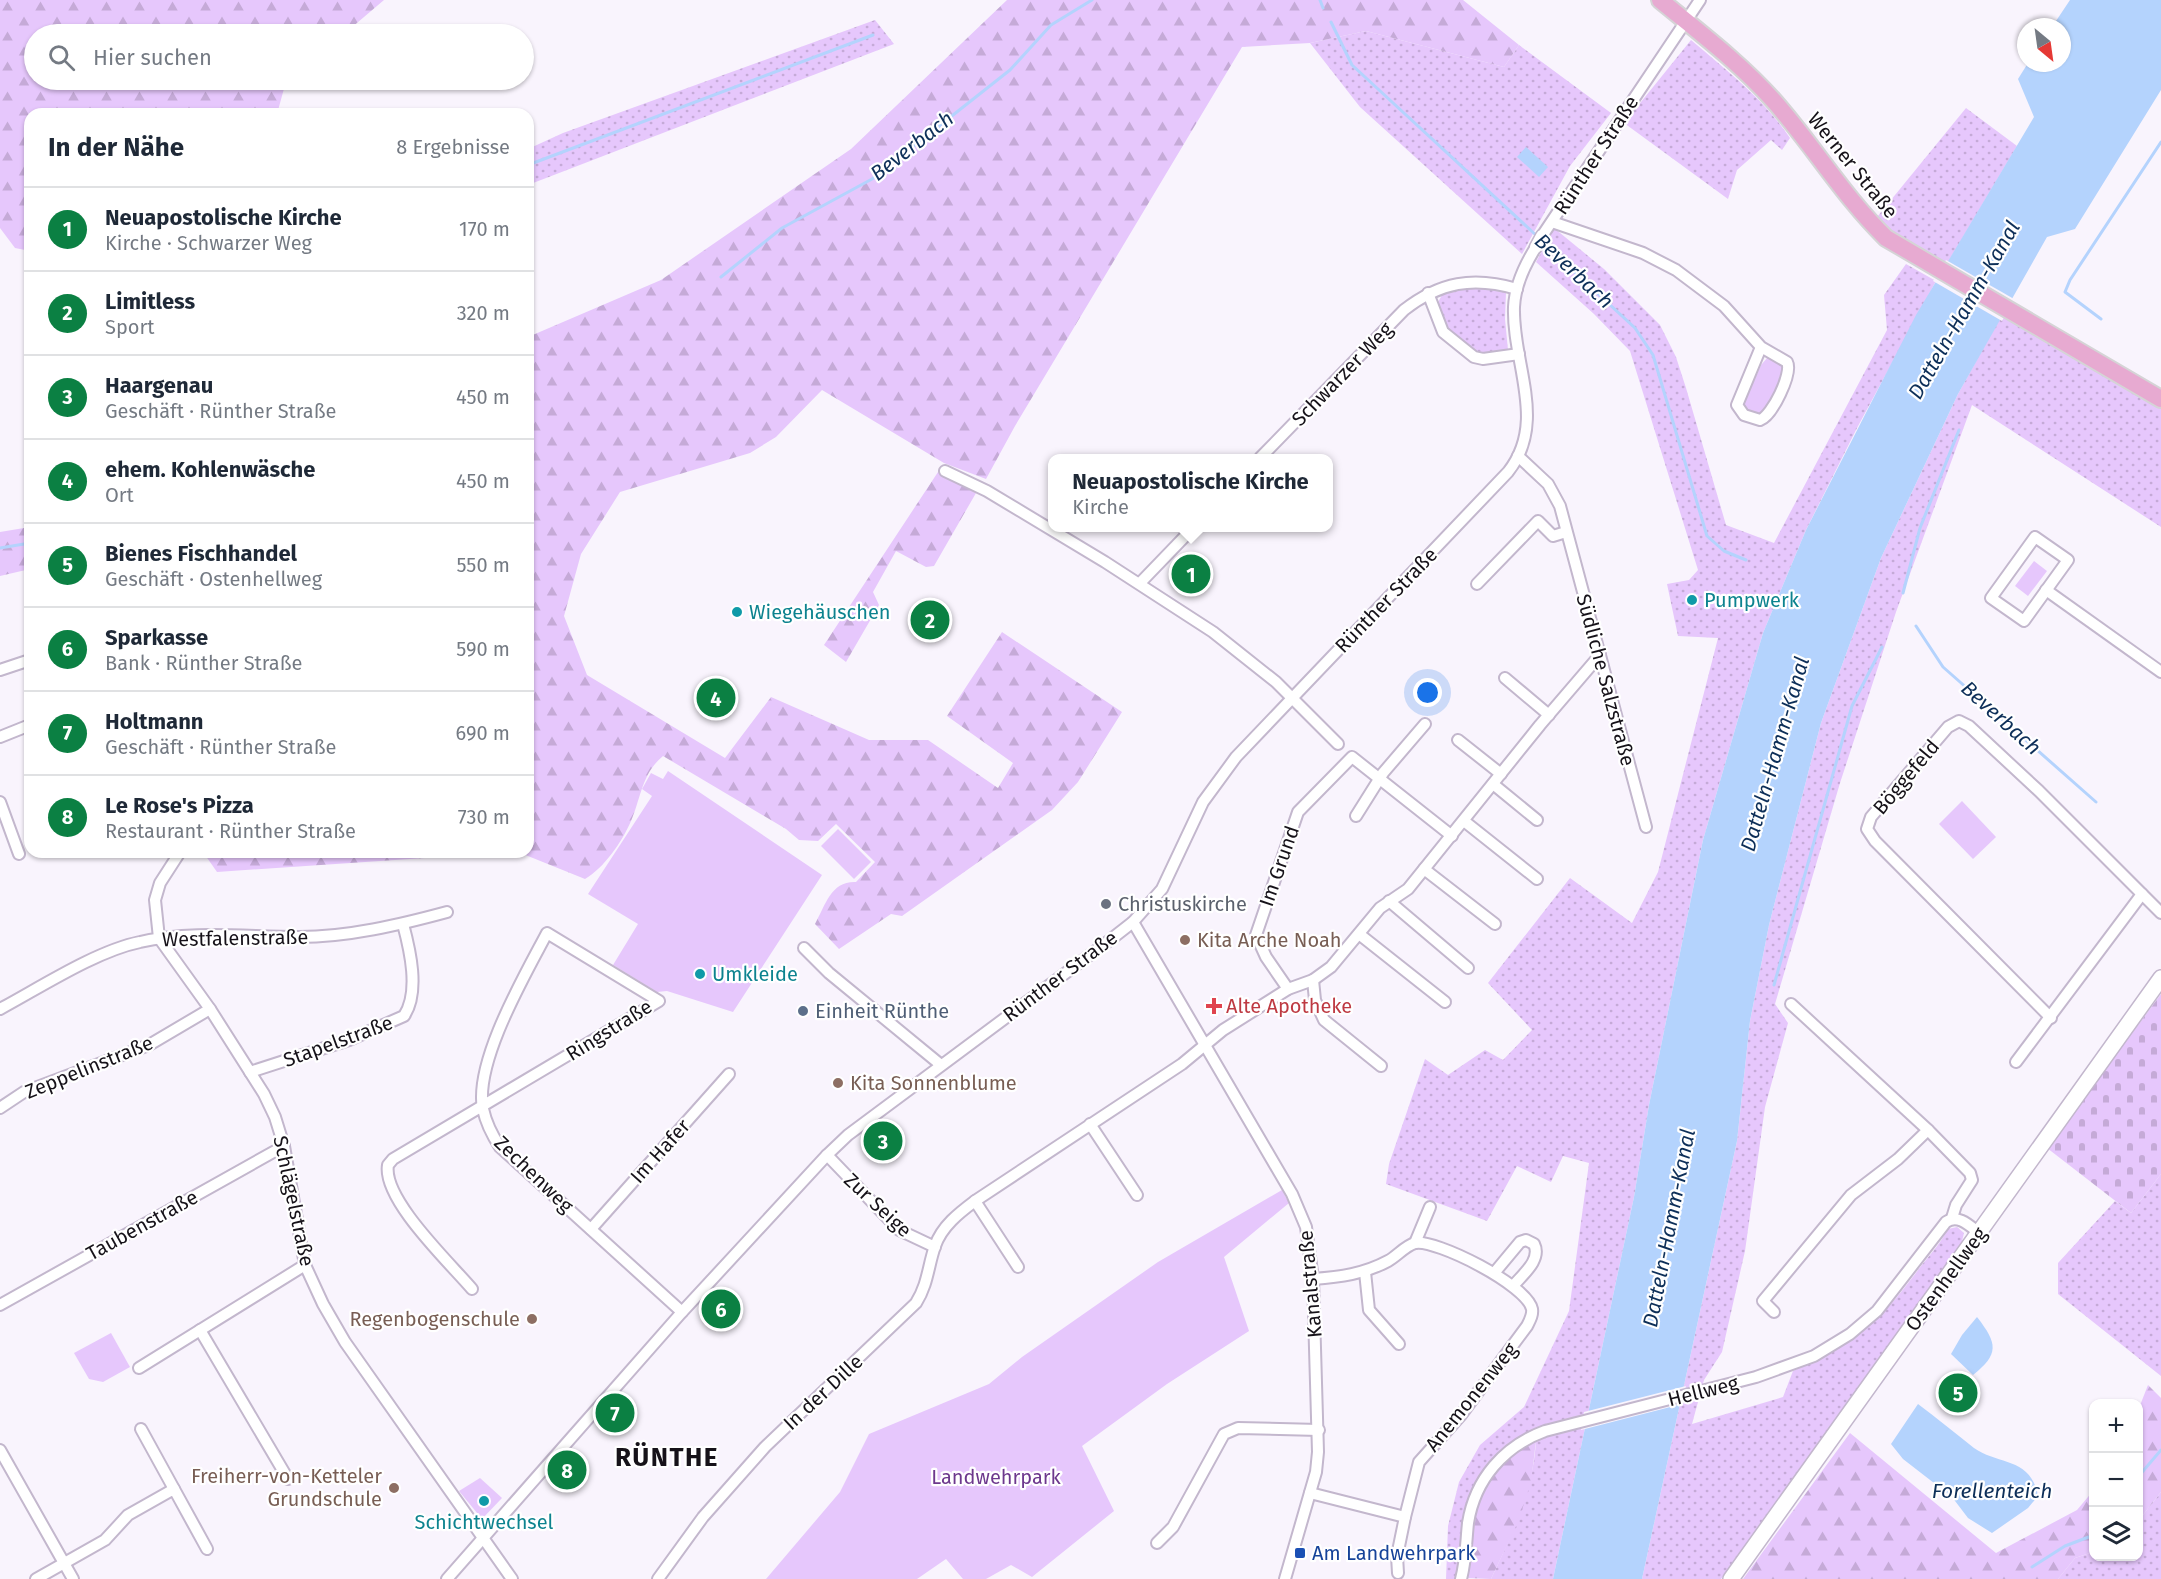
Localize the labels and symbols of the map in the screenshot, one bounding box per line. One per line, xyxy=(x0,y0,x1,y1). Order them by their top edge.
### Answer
north arrow xyxy=(2017,18,2071,72)
street label: Rünther Straße xyxy=(1549,91,1643,219)
water label: Beverbach xyxy=(865,105,959,187)
street label: Werner Straße xyxy=(1803,107,1903,223)
water label: Datteln-Hamm-Kanal xyxy=(1902,216,2026,404)
water label: Beverbach xyxy=(1529,228,1619,314)
street label: Schwarzer Weg xyxy=(1287,317,1398,431)
street label: Rünther Straße xyxy=(1330,542,1442,658)
pin: 1 xyxy=(1172,552,1210,596)
place label: Pumpwerk xyxy=(1704,588,1800,612)
street label: Südliche Salzstraße xyxy=(1572,591,1640,769)
marker: Pumpwerk xyxy=(1685,593,1699,607)
pin: 2 xyxy=(910,598,950,642)
place label: Wiegehäuschen xyxy=(749,600,891,624)
marker: Wiegehäuschen xyxy=(730,605,744,619)
water label: Datteln-Hamm-Kanal xyxy=(1735,654,1815,854)
water label: Beverbach xyxy=(1956,675,2046,761)
pin: 4 xyxy=(696,676,736,720)
your location xyxy=(1413,678,1442,707)
street label: Böggefeld xyxy=(1868,735,1944,819)
street label: Im Grund xyxy=(1254,822,1304,910)
place label: Christuskirche xyxy=(1118,892,1247,916)
marker: Christuskirche xyxy=(1099,897,1113,911)
street label: Westfalenstraße xyxy=(162,925,308,951)
street label: Rünther Straße xyxy=(998,925,1122,1027)
place label: Kita Arche Noah xyxy=(1197,928,1341,952)
marker: Kita Arche Noah xyxy=(1178,933,1192,947)
place label: Umkleide xyxy=(712,962,798,986)
marker: Umkleide xyxy=(693,967,707,981)
street label: Ringstraße xyxy=(562,994,656,1066)
place label: Alte Apotheke xyxy=(1226,994,1352,1018)
place label: Einheit Rünthe xyxy=(815,999,949,1023)
marker: Alte Apotheke xyxy=(1207,999,1221,1013)
marker: Einheit Rünthe xyxy=(796,1004,810,1018)
street label: Stapelstraße xyxy=(280,1010,396,1072)
street label: Zeppelinstraße xyxy=(21,1030,157,1104)
place label: Kita Sonnenblume xyxy=(850,1071,1017,1095)
marker: Kita Sonnenblume xyxy=(831,1076,845,1090)
street label: Im Hafer xyxy=(625,1114,695,1188)
pin: 3 xyxy=(864,1118,902,1164)
water label: Datteln-Hamm-Kanal xyxy=(1637,1127,1701,1329)
street label: Zechenweg xyxy=(490,1130,579,1218)
street label: Schlägelstraße xyxy=(268,1134,320,1268)
street label: Zur Seige xyxy=(839,1168,917,1242)
street label: Taubenstraße xyxy=(82,1185,202,1265)
street label: Ostenhellweg xyxy=(1900,1222,1992,1336)
street label: Kanalstraße xyxy=(1293,1229,1327,1339)
pin: 6 xyxy=(702,1286,740,1332)
place label: Regenbogenschule xyxy=(349,1307,520,1331)
marker: Regenbogenschule xyxy=(525,1312,539,1326)
street label: Anemonenweg xyxy=(1420,1337,1523,1456)
street label: In der Dille xyxy=(778,1349,868,1435)
pin: 5 xyxy=(1938,1370,1978,1416)
street label: Hellweg xyxy=(1665,1371,1741,1411)
pin: 7 xyxy=(596,1390,634,1436)
district label: RÜNTHE xyxy=(615,1441,719,1473)
pin: 8 xyxy=(548,1448,586,1492)
place label: Freiherr-von-Ketteler Grundschule xyxy=(191,1464,382,1511)
park label: Landwehrpark xyxy=(931,1465,1062,1489)
water label: Forellenteich xyxy=(1932,1478,2052,1504)
marker: Freiherr-von-Ketteler Grundschule xyxy=(387,1481,401,1495)
marker: Schichtwechsel xyxy=(477,1494,491,1508)
place label: Schichtwechsel xyxy=(415,1510,554,1534)
place label: Am Landwehrpark xyxy=(1312,1541,1476,1565)
marker: Am Landwehrpark xyxy=(1293,1546,1307,1560)

